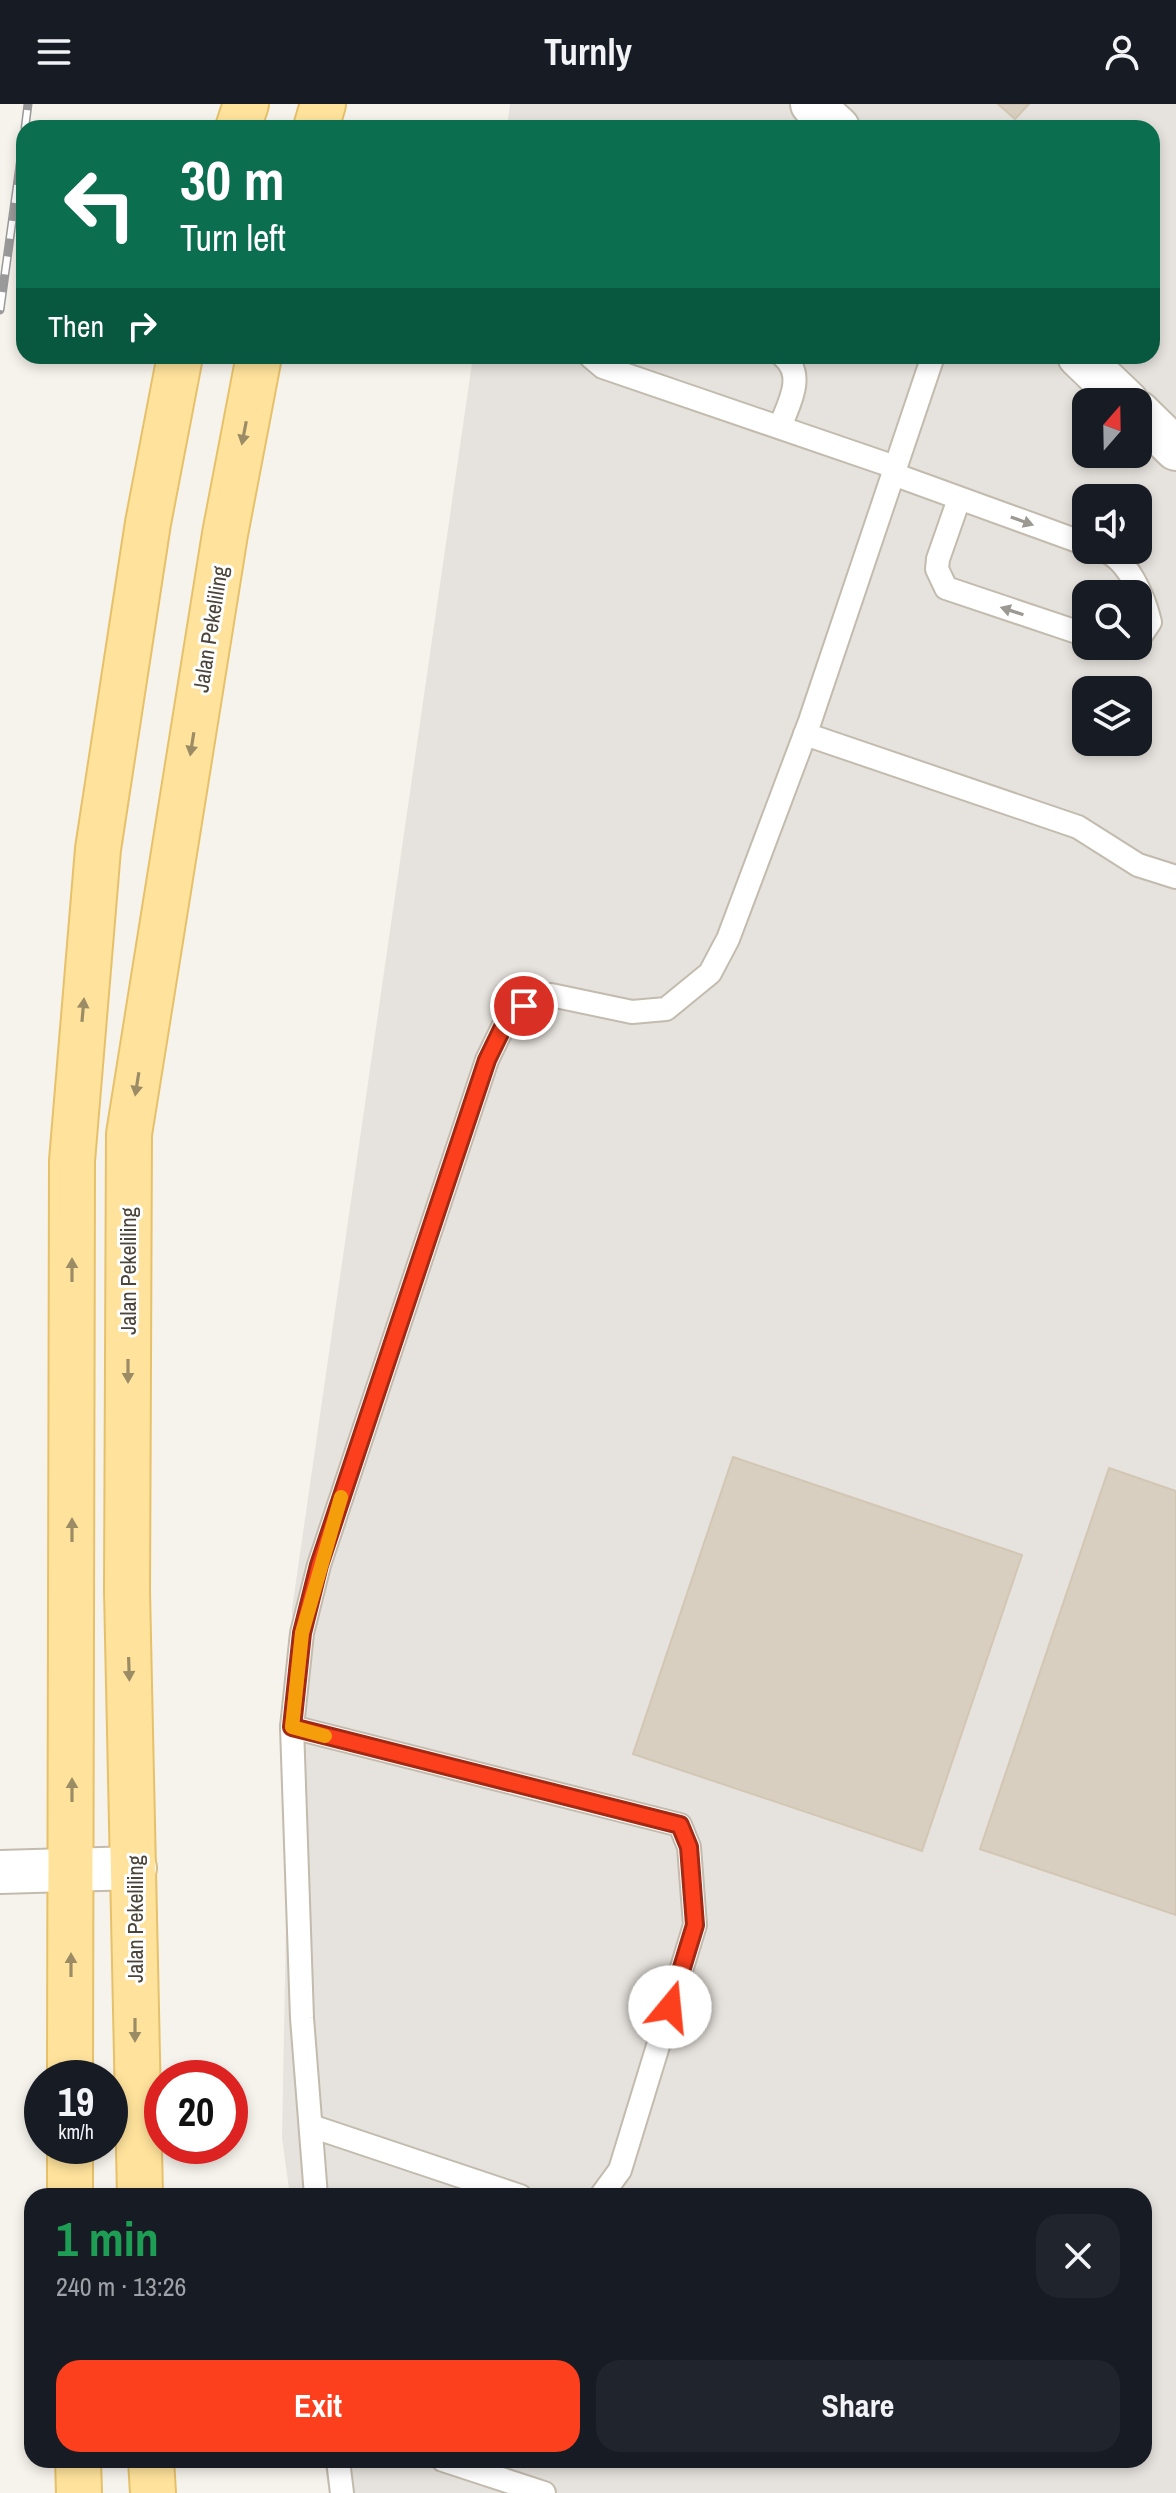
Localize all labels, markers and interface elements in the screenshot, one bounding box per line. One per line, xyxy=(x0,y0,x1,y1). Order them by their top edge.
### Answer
text: Turnly xyxy=(544,28,632,76)
icon: menu xyxy=(32,30,76,74)
icon: person xyxy=(1100,30,1144,74)
text: 30 m xyxy=(180,142,285,217)
icon: left xyxy=(48,152,152,256)
text: Turn left xyxy=(180,214,286,262)
icon: right xyxy=(120,304,164,348)
text: Then xyxy=(48,306,104,346)
north arrow xyxy=(1072,388,1152,468)
map controls xyxy=(1072,388,1152,756)
one-way arrow xyxy=(238,420,250,445)
button: sound xyxy=(1072,484,1152,564)
one-way arrow xyxy=(1011,516,1035,528)
street label: Jalan Pekeliling xyxy=(185,564,235,694)
button: search xyxy=(1072,580,1152,660)
one-way arrow xyxy=(999,604,1023,617)
button: layers xyxy=(1072,676,1152,756)
one-way arrow xyxy=(185,732,198,757)
pin xyxy=(490,972,558,1040)
icon: arrive xyxy=(502,984,546,1028)
one-way arrow xyxy=(77,997,90,1022)
one-way arrow xyxy=(130,1072,143,1097)
street label: Jalan Pekeliling xyxy=(113,1207,143,1335)
one-way arrow xyxy=(66,1257,78,1282)
one-way arrow xyxy=(122,1359,134,1384)
one-way arrow xyxy=(66,1517,78,1542)
one-way arrow xyxy=(123,1657,136,1682)
one-way arrow xyxy=(66,1777,78,1802)
street label: Jalan Pekeliling xyxy=(120,1855,150,1983)
one-way arrow xyxy=(65,1952,77,1977)
position arrow xyxy=(628,1965,712,2049)
one-way arrow xyxy=(129,2018,141,2043)
speed limit sign: 20 xyxy=(144,2060,248,2164)
text: 19 xyxy=(58,2075,94,2128)
text: km/h xyxy=(58,2118,94,2145)
text: 1 min xyxy=(56,2206,159,2271)
button: close xyxy=(1036,2214,1120,2298)
text: 240 m · 13:26 xyxy=(56,2269,186,2304)
button: Exit xyxy=(56,2360,580,2452)
button: Share xyxy=(596,2360,1120,2452)

